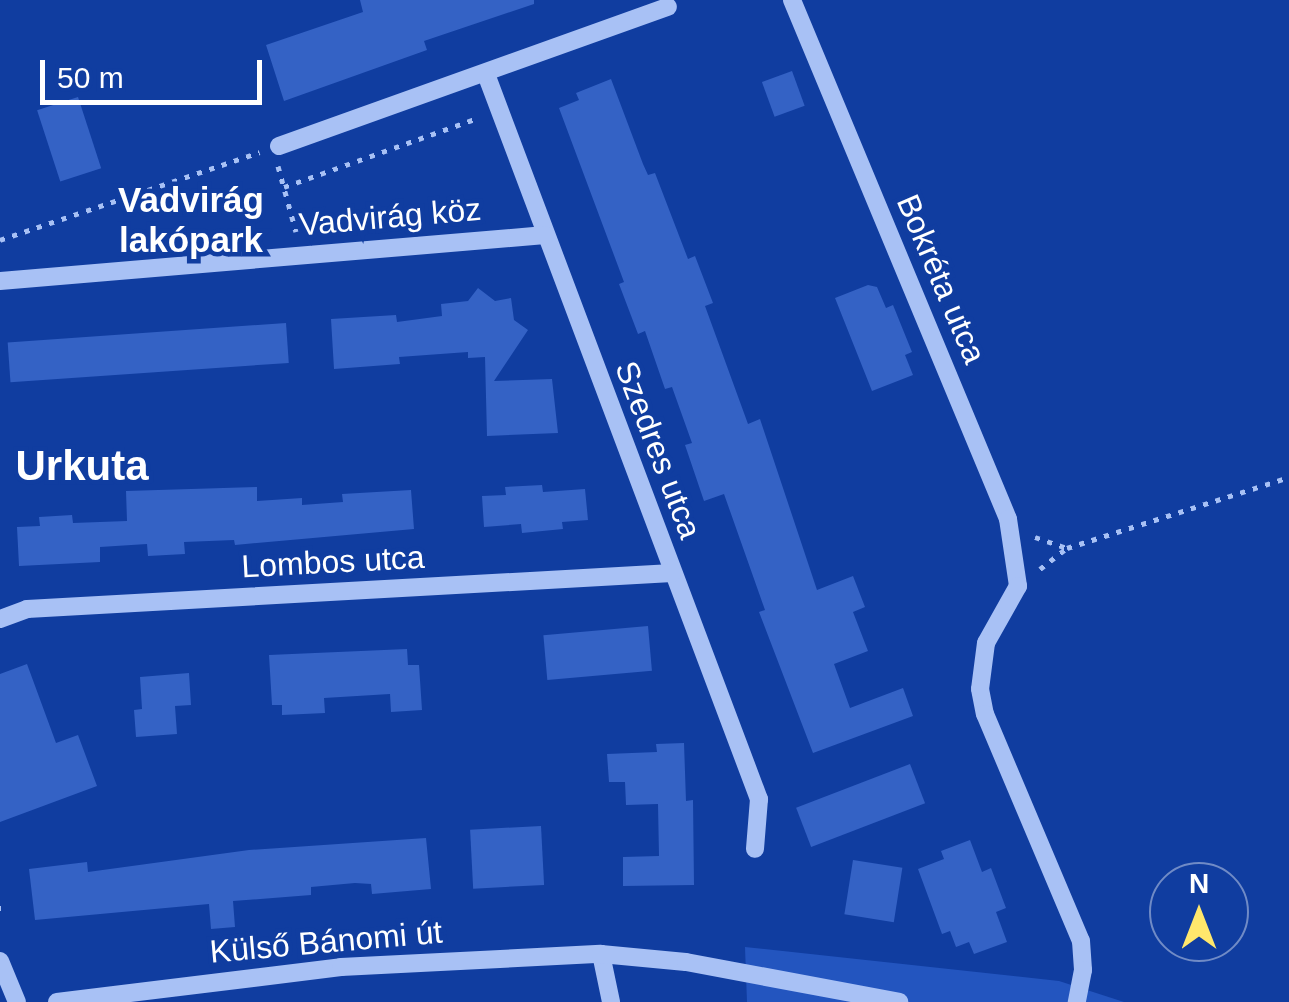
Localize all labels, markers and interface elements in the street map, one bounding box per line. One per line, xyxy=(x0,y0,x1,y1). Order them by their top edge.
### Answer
scale bar xyxy=(45,40,268,102)
text: 50 m xyxy=(57,61,124,94)
district label: Vadvirág lakópark xyxy=(118,179,264,261)
street label: Bokréta utca xyxy=(888,189,994,369)
street label: Vadvirág köz xyxy=(297,190,483,244)
street label: Szedres utca xyxy=(607,356,709,544)
district label: Urkuta xyxy=(15,441,149,491)
street label: Lombos utca xyxy=(241,538,425,586)
north arrow xyxy=(1149,862,1249,962)
text: N xyxy=(1189,868,1209,899)
street label: Külső Bánomi út xyxy=(208,913,444,971)

